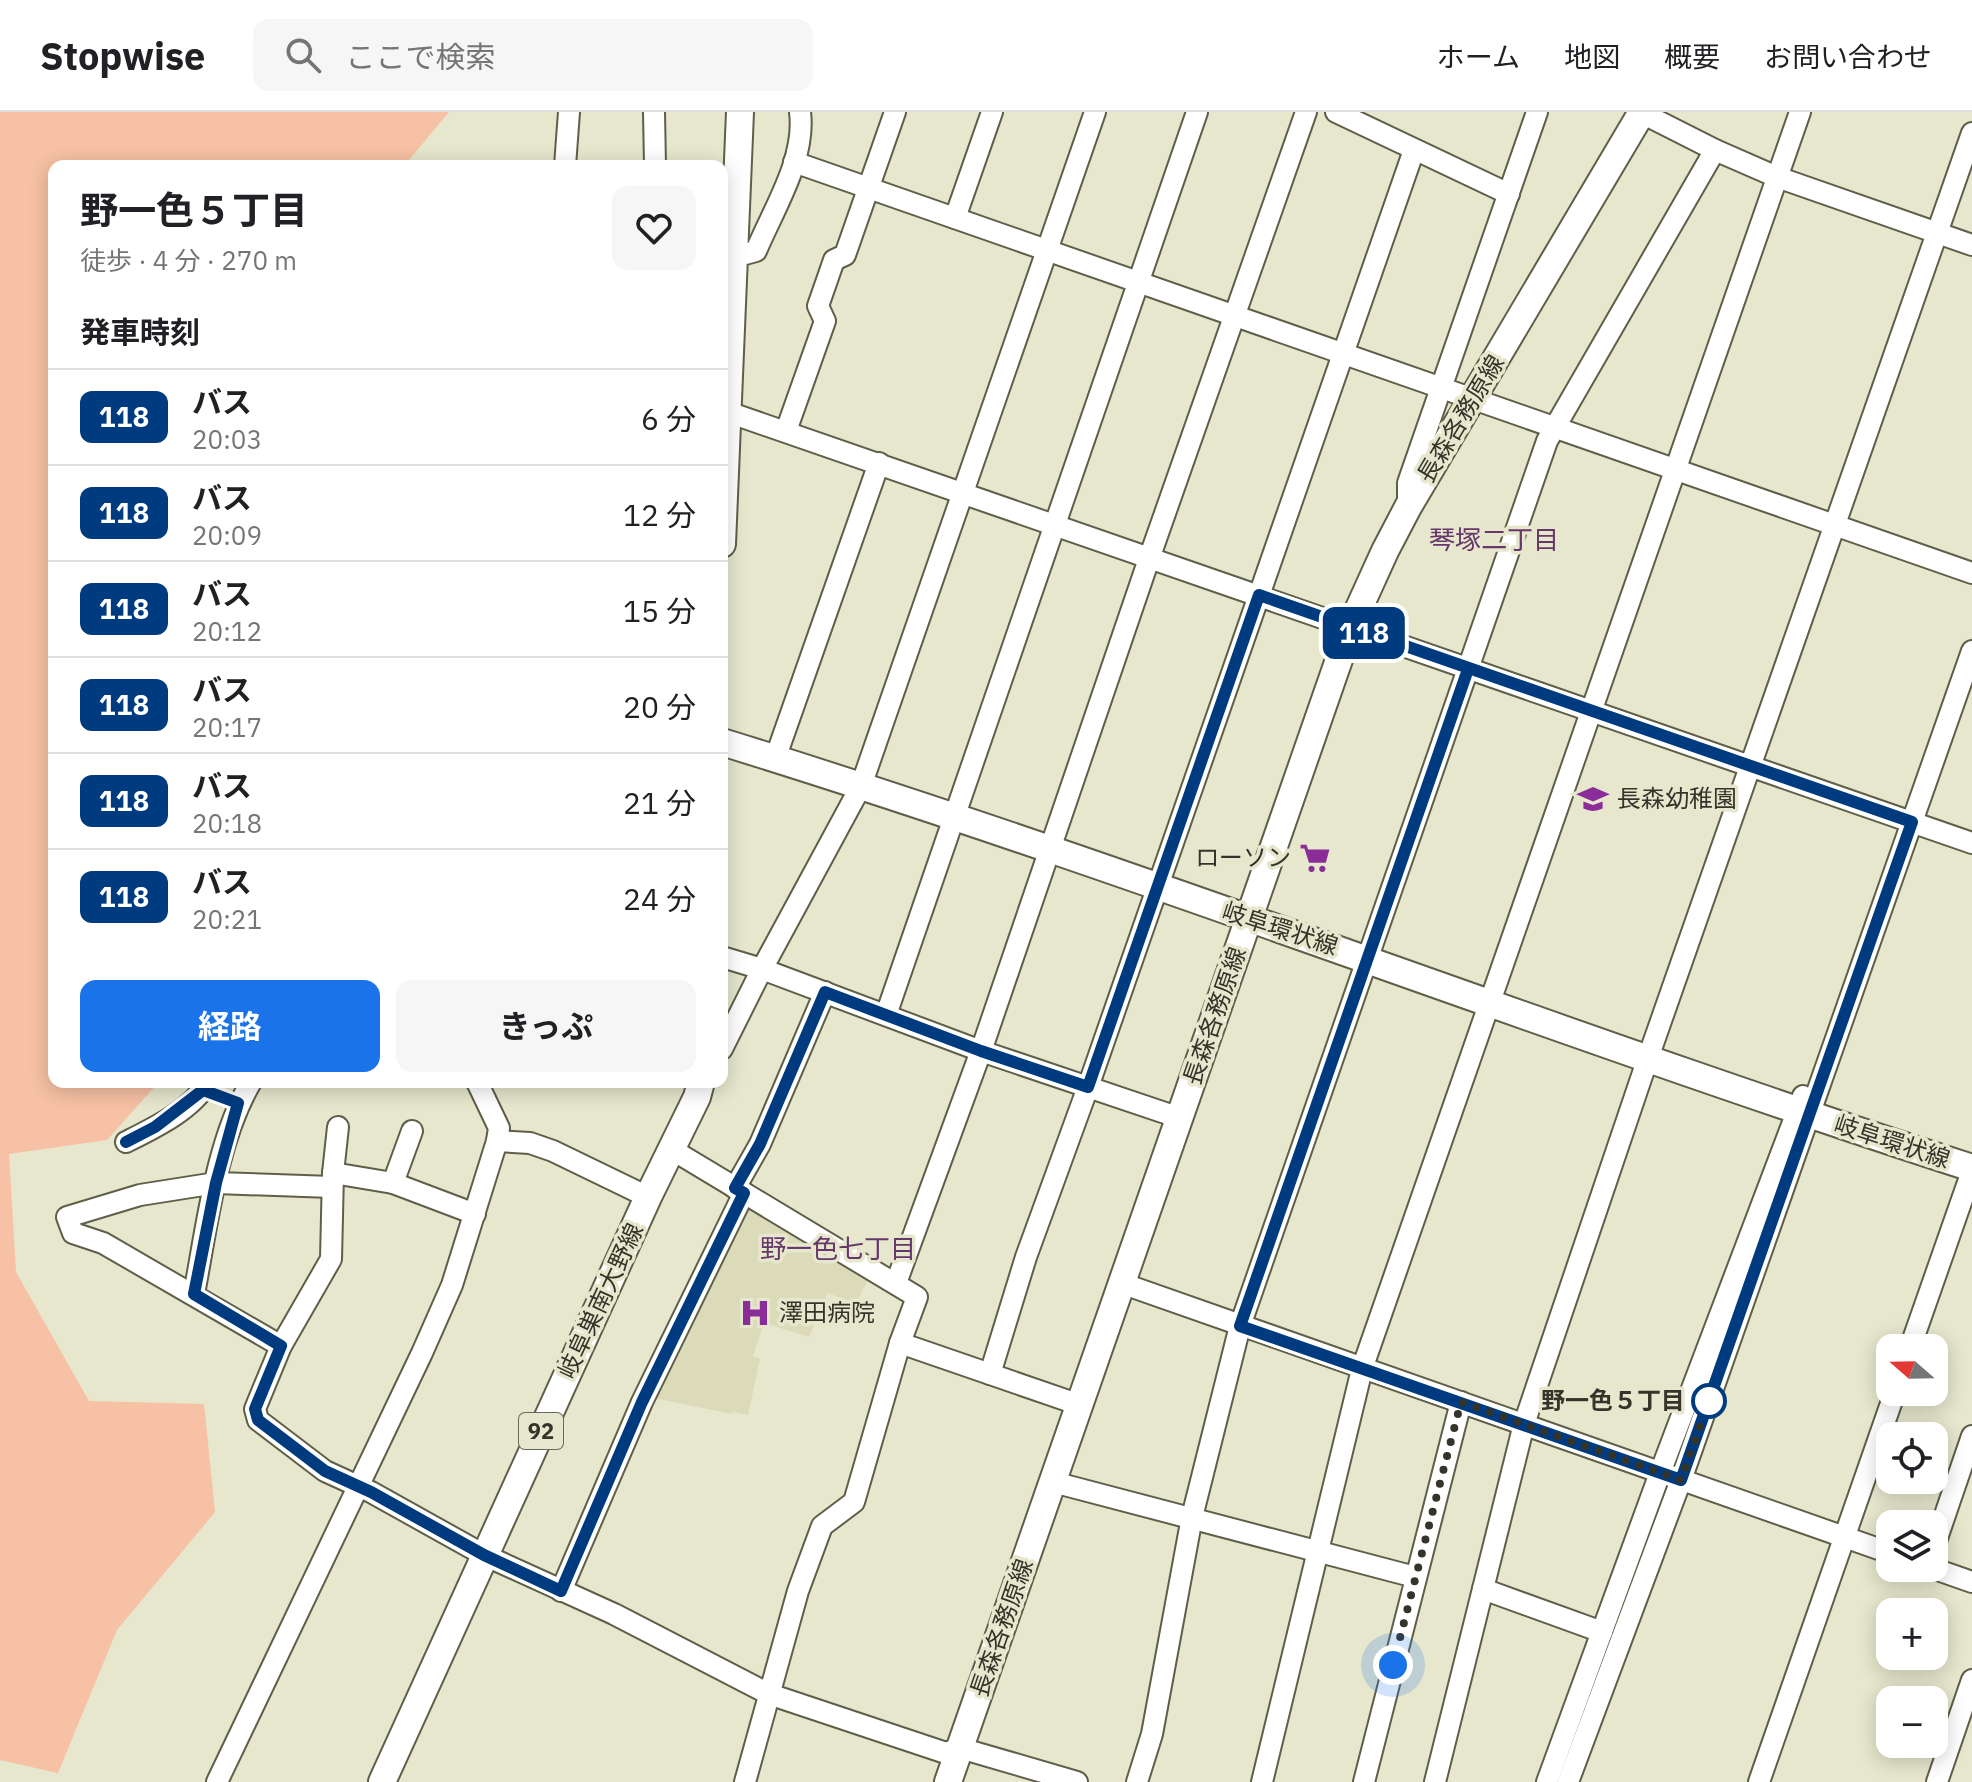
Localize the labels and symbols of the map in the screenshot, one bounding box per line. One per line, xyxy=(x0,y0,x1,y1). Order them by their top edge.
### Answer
street label: 長森各務原線 xyxy=(1409,349,1511,488)
district label: 琴塚二丁目 xyxy=(1429,522,1559,556)
line badge: 118 xyxy=(1318,607,1410,659)
school or university icon: 長森幼稚園 xyxy=(1576,782,1610,816)
place label: 長森幼稚園 xyxy=(1617,782,1737,814)
place label: ローソン xyxy=(1195,841,1291,873)
supermarket icon: ローソン xyxy=(1298,841,1332,875)
street label: 岐阜環状線 xyxy=(1218,894,1342,962)
street label: 長森各務原線 xyxy=(1175,942,1253,1089)
street label: 岐阜環状線 xyxy=(1830,1107,1954,1175)
street label: 岐阜巣南大野線 xyxy=(550,1218,650,1383)
district label: 野一色七丁目 xyxy=(760,1231,916,1265)
hospital icon: 澤田病院 xyxy=(738,1296,772,1330)
place label: 澤田病院 xyxy=(779,1296,875,1328)
north arrow xyxy=(1876,1334,1948,1406)
place label: 野一色５丁目 xyxy=(1541,1384,1685,1416)
marker: 野一色５丁目 xyxy=(1692,1384,1726,1418)
road number: 92 xyxy=(519,1413,563,1449)
street label: 長森各務原線 xyxy=(962,1554,1040,1701)
your location xyxy=(1373,1645,1413,1685)

